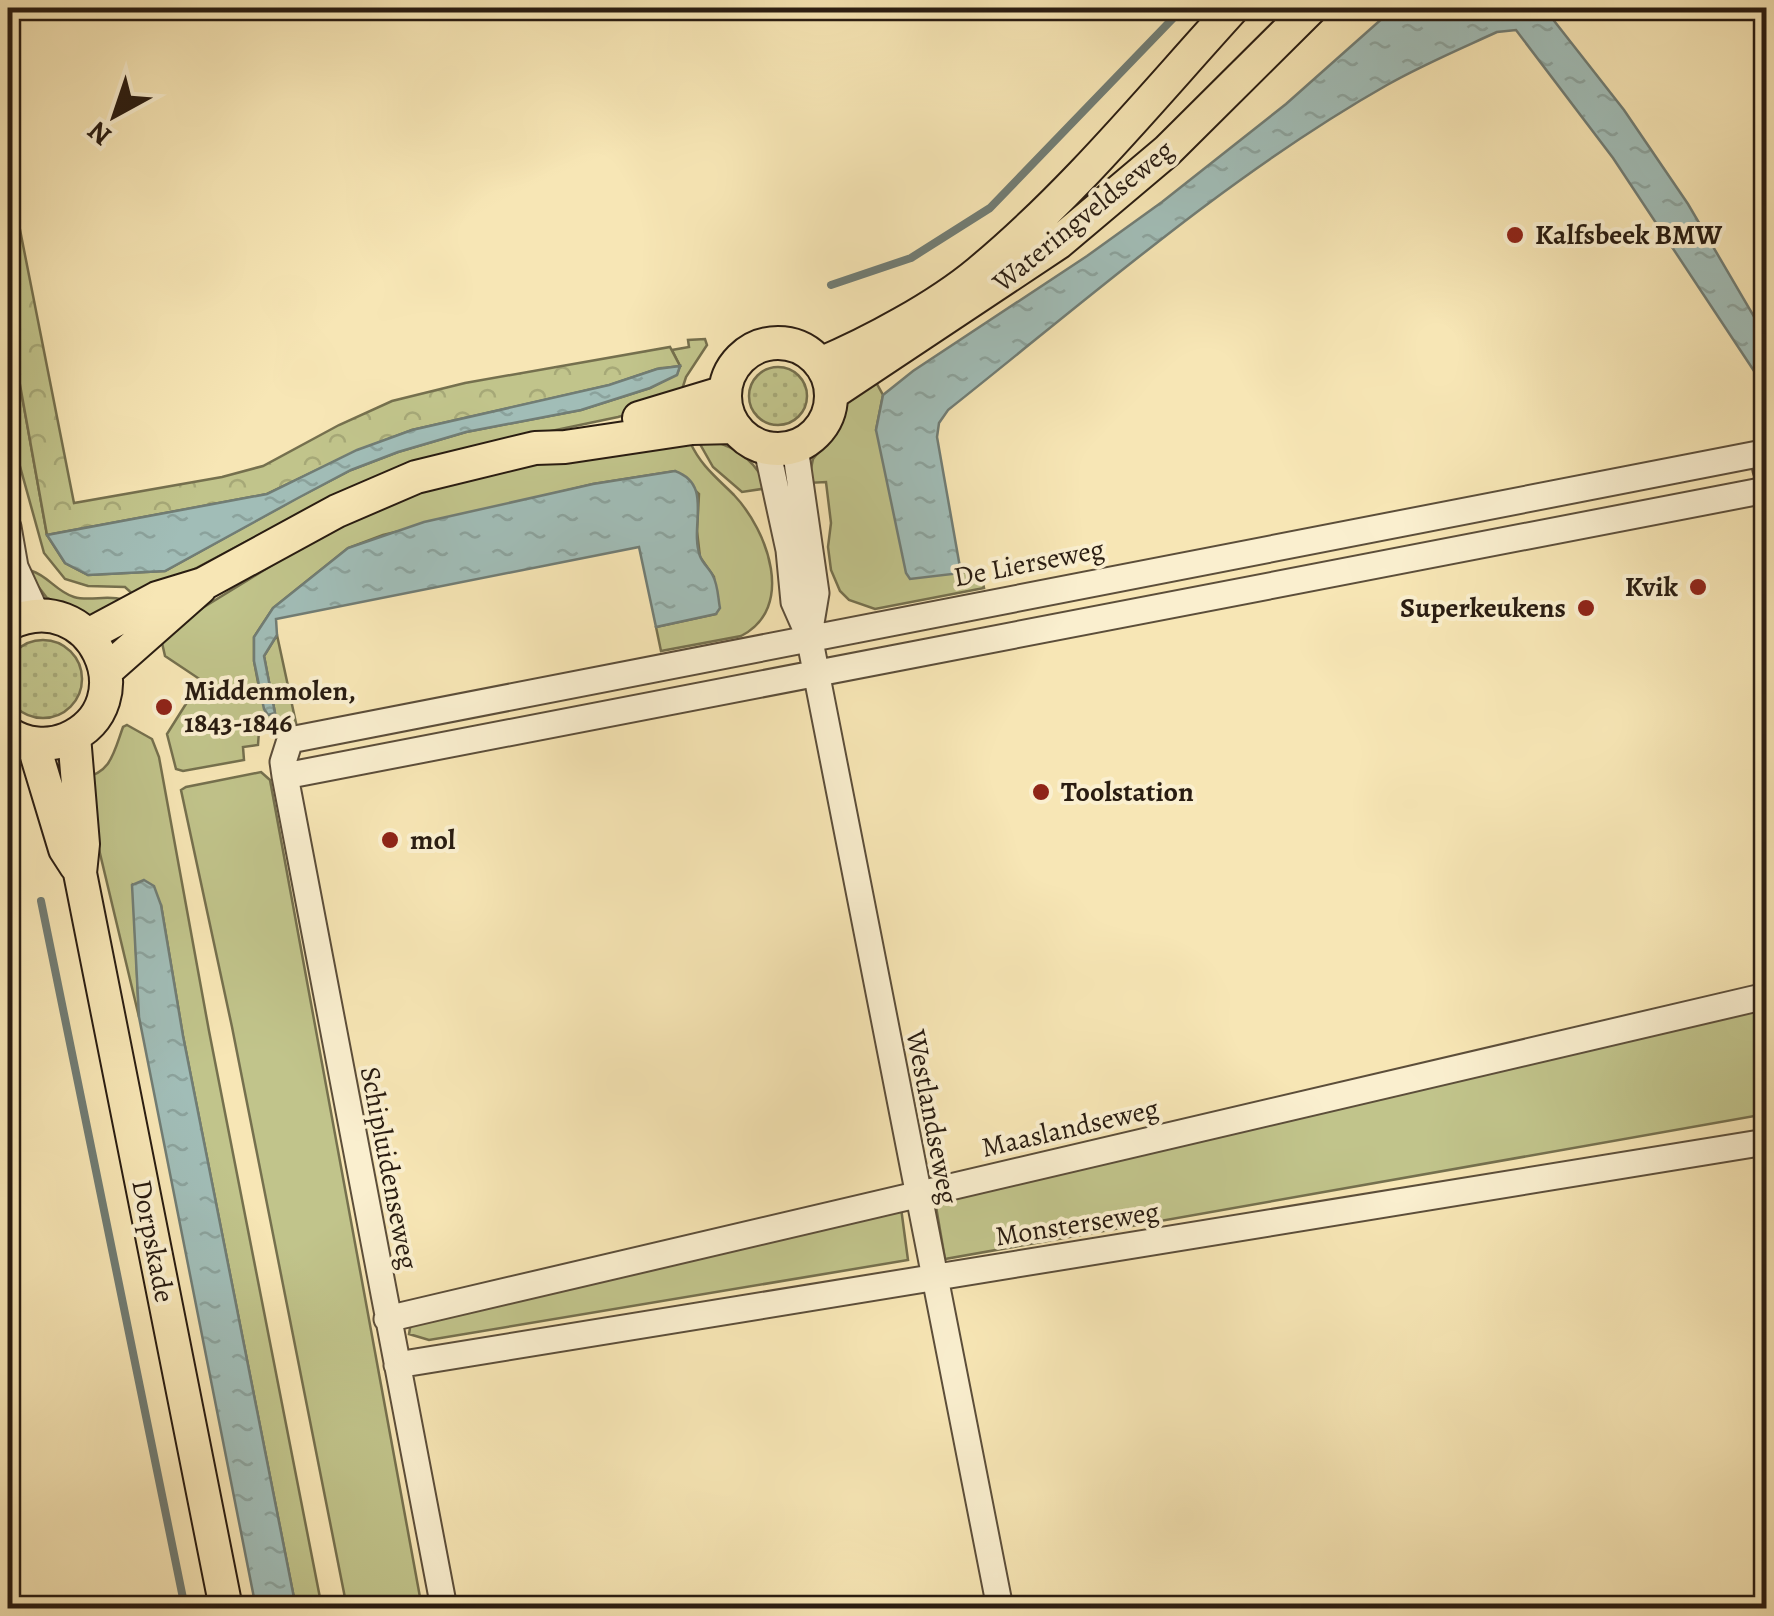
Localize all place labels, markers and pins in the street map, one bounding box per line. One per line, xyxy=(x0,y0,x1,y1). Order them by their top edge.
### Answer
place label: Kalfsbeek BMW xyxy=(1535,216,1722,254)
marker: Kalfsbeek BMW xyxy=(1504,224,1526,246)
place label: Kvik xyxy=(1625,568,1679,606)
marker: Kvik xyxy=(1687,576,1709,598)
place label: Superkeukens xyxy=(1400,589,1566,627)
marker: Superkeukens xyxy=(1575,597,1597,619)
place label: Middenmolen, 1843-1846 xyxy=(184,672,356,742)
marker: Middenmolen, 1843-1846 xyxy=(153,696,175,718)
place label: Toolstation xyxy=(1061,773,1194,811)
marker: Toolstation xyxy=(1030,781,1052,803)
place label: mol xyxy=(410,821,456,859)
marker: mol xyxy=(379,829,401,851)

